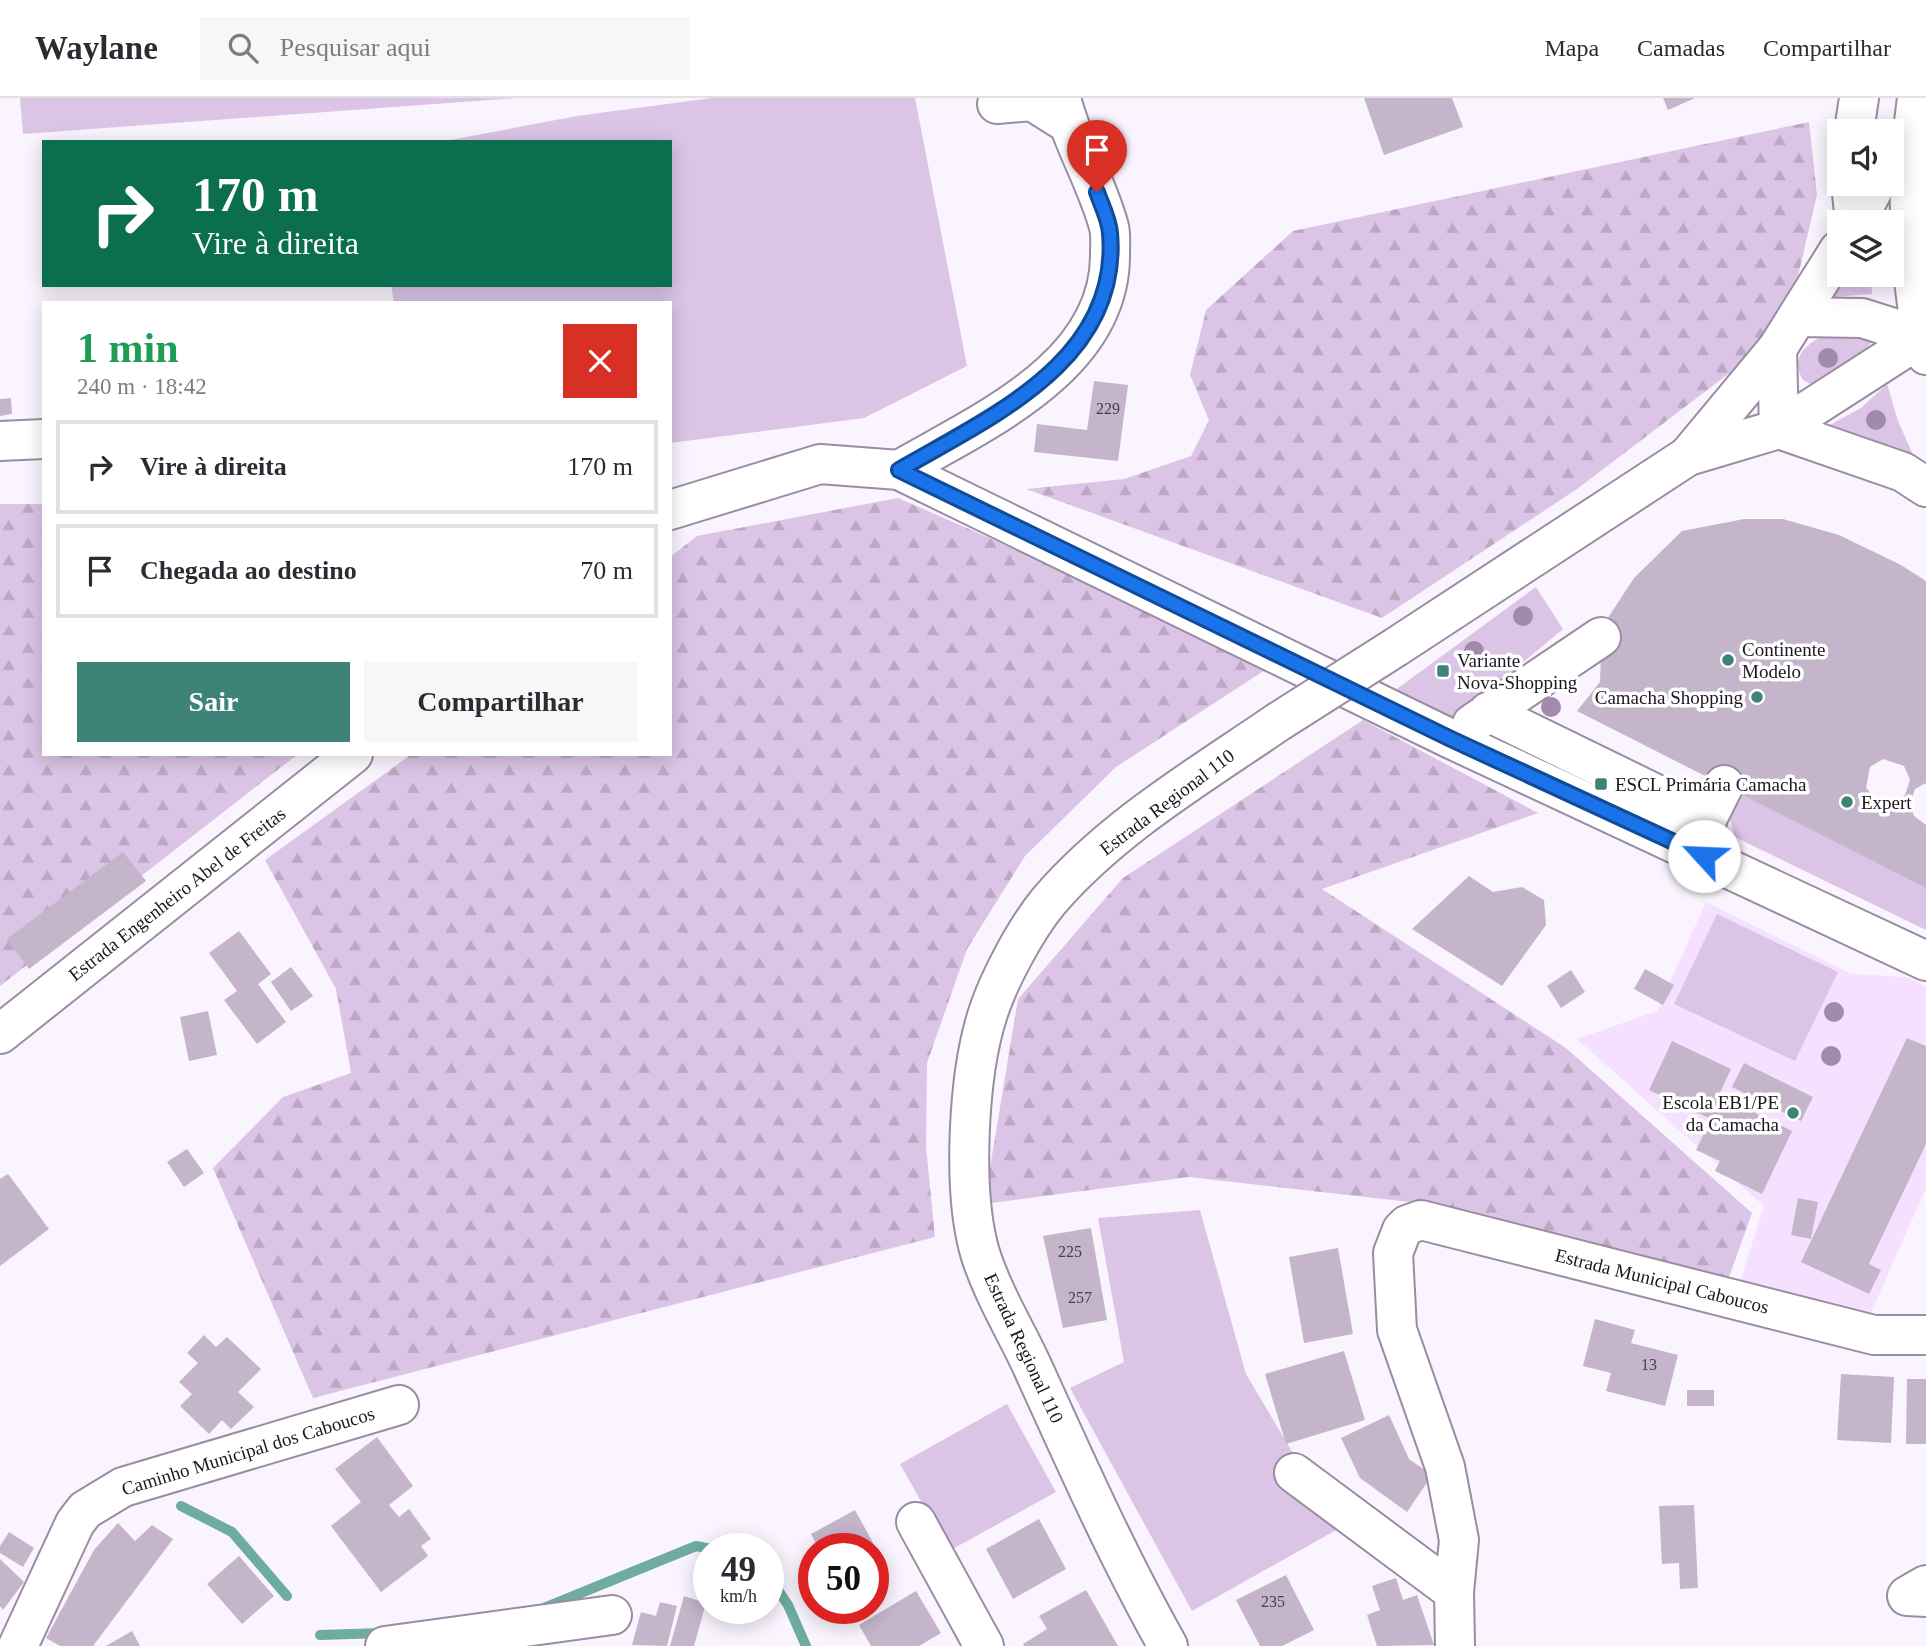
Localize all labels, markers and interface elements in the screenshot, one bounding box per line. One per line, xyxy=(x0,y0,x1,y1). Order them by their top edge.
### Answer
search box xyxy=(200,17,690,80)
icon: search xyxy=(224,29,262,67)
text: Waylane xyxy=(35,30,158,66)
text: Pesquisar aqui xyxy=(280,33,431,62)
text: Mapa xyxy=(1544,35,1599,61)
text: Camadas xyxy=(1637,35,1725,61)
text: Compartilhar xyxy=(1763,35,1891,61)
map controls xyxy=(1827,119,1904,287)
button: sound xyxy=(1827,119,1904,196)
pin xyxy=(1067,120,1127,192)
icon: arrive xyxy=(1078,131,1116,169)
text: 170 m xyxy=(192,167,319,222)
icon: right xyxy=(77,168,168,259)
button: layers xyxy=(1827,210,1904,287)
text: Vire à direita xyxy=(192,225,359,261)
button: close xyxy=(563,324,637,398)
text: 1 min xyxy=(77,325,179,371)
text: 240 m · 18:42 xyxy=(77,374,207,399)
house number: 229 xyxy=(1096,400,1120,417)
icon: right xyxy=(81,448,119,486)
text: Vire à direita xyxy=(140,452,287,481)
text: 170 m xyxy=(567,452,633,481)
icon: arrive xyxy=(81,552,119,590)
text: Chegada ao destino xyxy=(140,556,357,585)
text: 70 m xyxy=(580,556,633,585)
place label: Continente Modelo xyxy=(1742,639,1825,682)
place label: Variante Nova-Shopping xyxy=(1457,650,1578,693)
marker: Continente Modelo xyxy=(1720,652,1736,668)
button: Sair xyxy=(77,662,350,742)
button: Compartilhar xyxy=(364,662,637,742)
marker: Variante Nova-Shopping xyxy=(1435,663,1451,679)
place label: Camacha Shopping xyxy=(1595,687,1743,708)
marker: Camacha Shopping xyxy=(1749,689,1765,705)
street label: Estrada Regional 110 xyxy=(1096,745,1238,859)
place label: ESCL Primária Camacha xyxy=(1615,774,1807,795)
marker: ESCL Primária Camacha xyxy=(1593,776,1609,792)
place label: Expert xyxy=(1861,792,1912,813)
marker: Expert xyxy=(1839,794,1855,810)
street label: Estrada Engenheiro Abel de Freitas xyxy=(65,803,289,985)
position arrow xyxy=(1667,819,1741,893)
place label: Escola EB1/PE da Camacha xyxy=(1662,1092,1780,1135)
marker: Escola EB1/PE da Camacha xyxy=(1785,1105,1801,1121)
house number: 225 xyxy=(1058,1243,1082,1260)
street label: Estrada Municipal Caboucos xyxy=(1553,1244,1771,1318)
street label: Estrada Regional 110 xyxy=(980,1270,1068,1426)
house number: 257 xyxy=(1068,1289,1092,1306)
house number: 13 xyxy=(1641,1356,1657,1373)
street label: Caminho Municipal dos Caboucos xyxy=(119,1402,377,1500)
speed limit sign: 50 xyxy=(798,1533,889,1624)
text: 49 xyxy=(721,1550,756,1589)
text: km/h xyxy=(720,1586,757,1606)
house number: 235 xyxy=(1261,1593,1285,1610)

